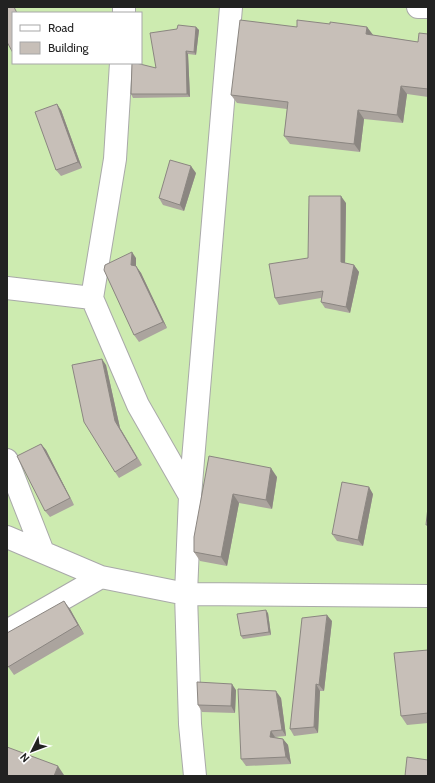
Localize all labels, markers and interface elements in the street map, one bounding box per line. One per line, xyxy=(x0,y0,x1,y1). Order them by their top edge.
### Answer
legend xyxy=(12,12,142,64)
text: Road xyxy=(48,20,74,35)
text: Building xyxy=(48,40,90,55)
north arrow xyxy=(12,731,52,771)
text: N xyxy=(17,750,32,765)

